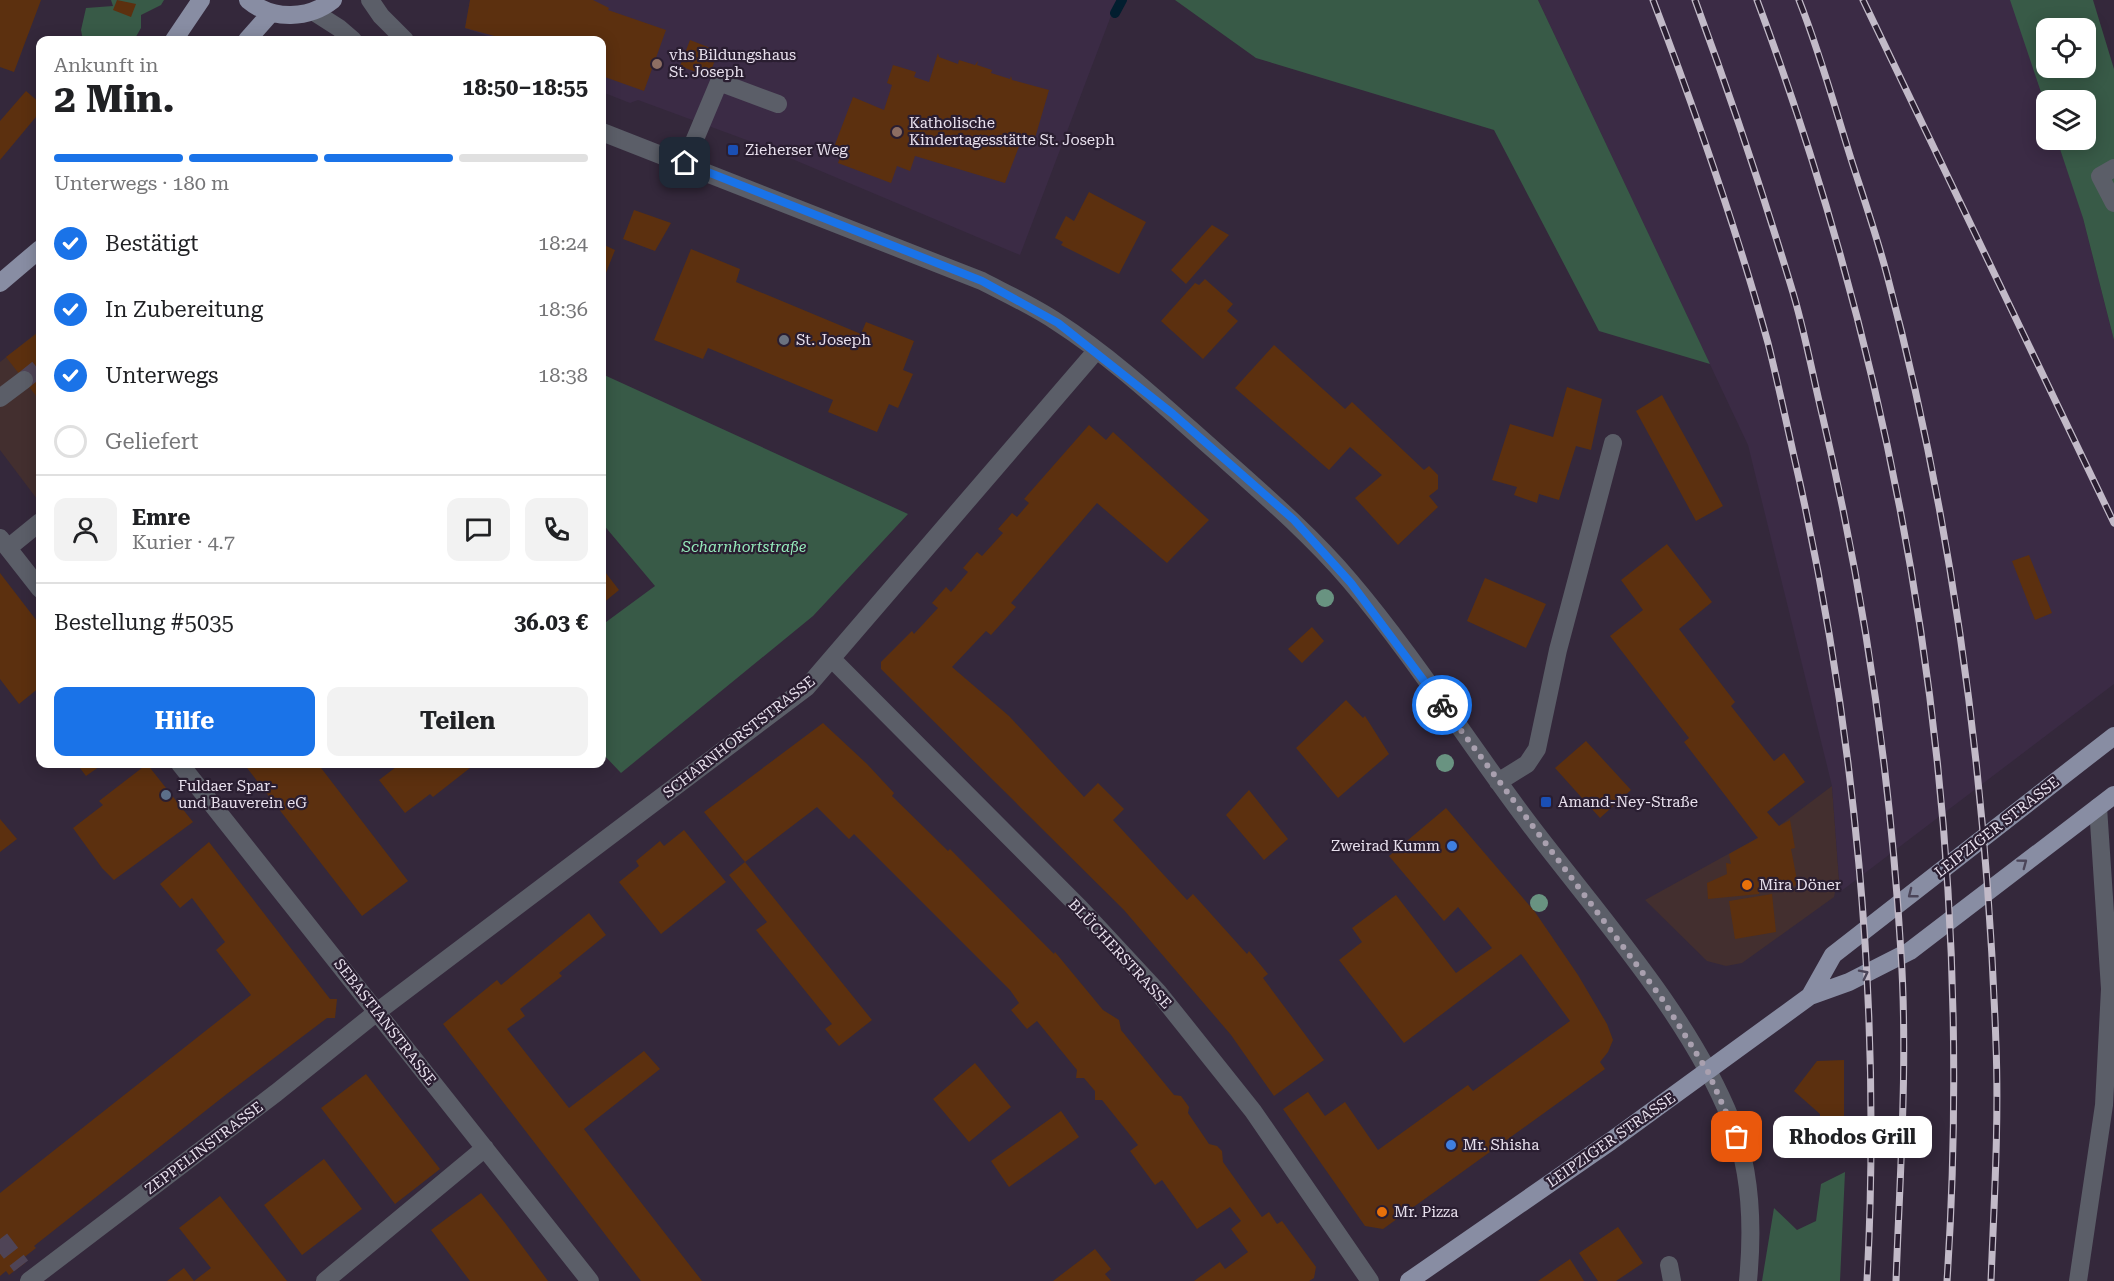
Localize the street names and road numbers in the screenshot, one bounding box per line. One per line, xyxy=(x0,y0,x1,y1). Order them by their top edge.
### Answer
street label: SCHARNHORSTSTRASSE xyxy=(659,672,819,802)
street label: LEIPZIGER STRASSE xyxy=(1931,773,2063,881)
street label: BLÜCHERSTRASSE xyxy=(1065,896,1175,1012)
street label: SEBASTIANSTRASSE xyxy=(330,955,440,1089)
street label: LEIPZIGER STRASSE xyxy=(1543,1089,1679,1191)
street label: ZEPPELINSTRASSE xyxy=(141,1098,267,1198)

